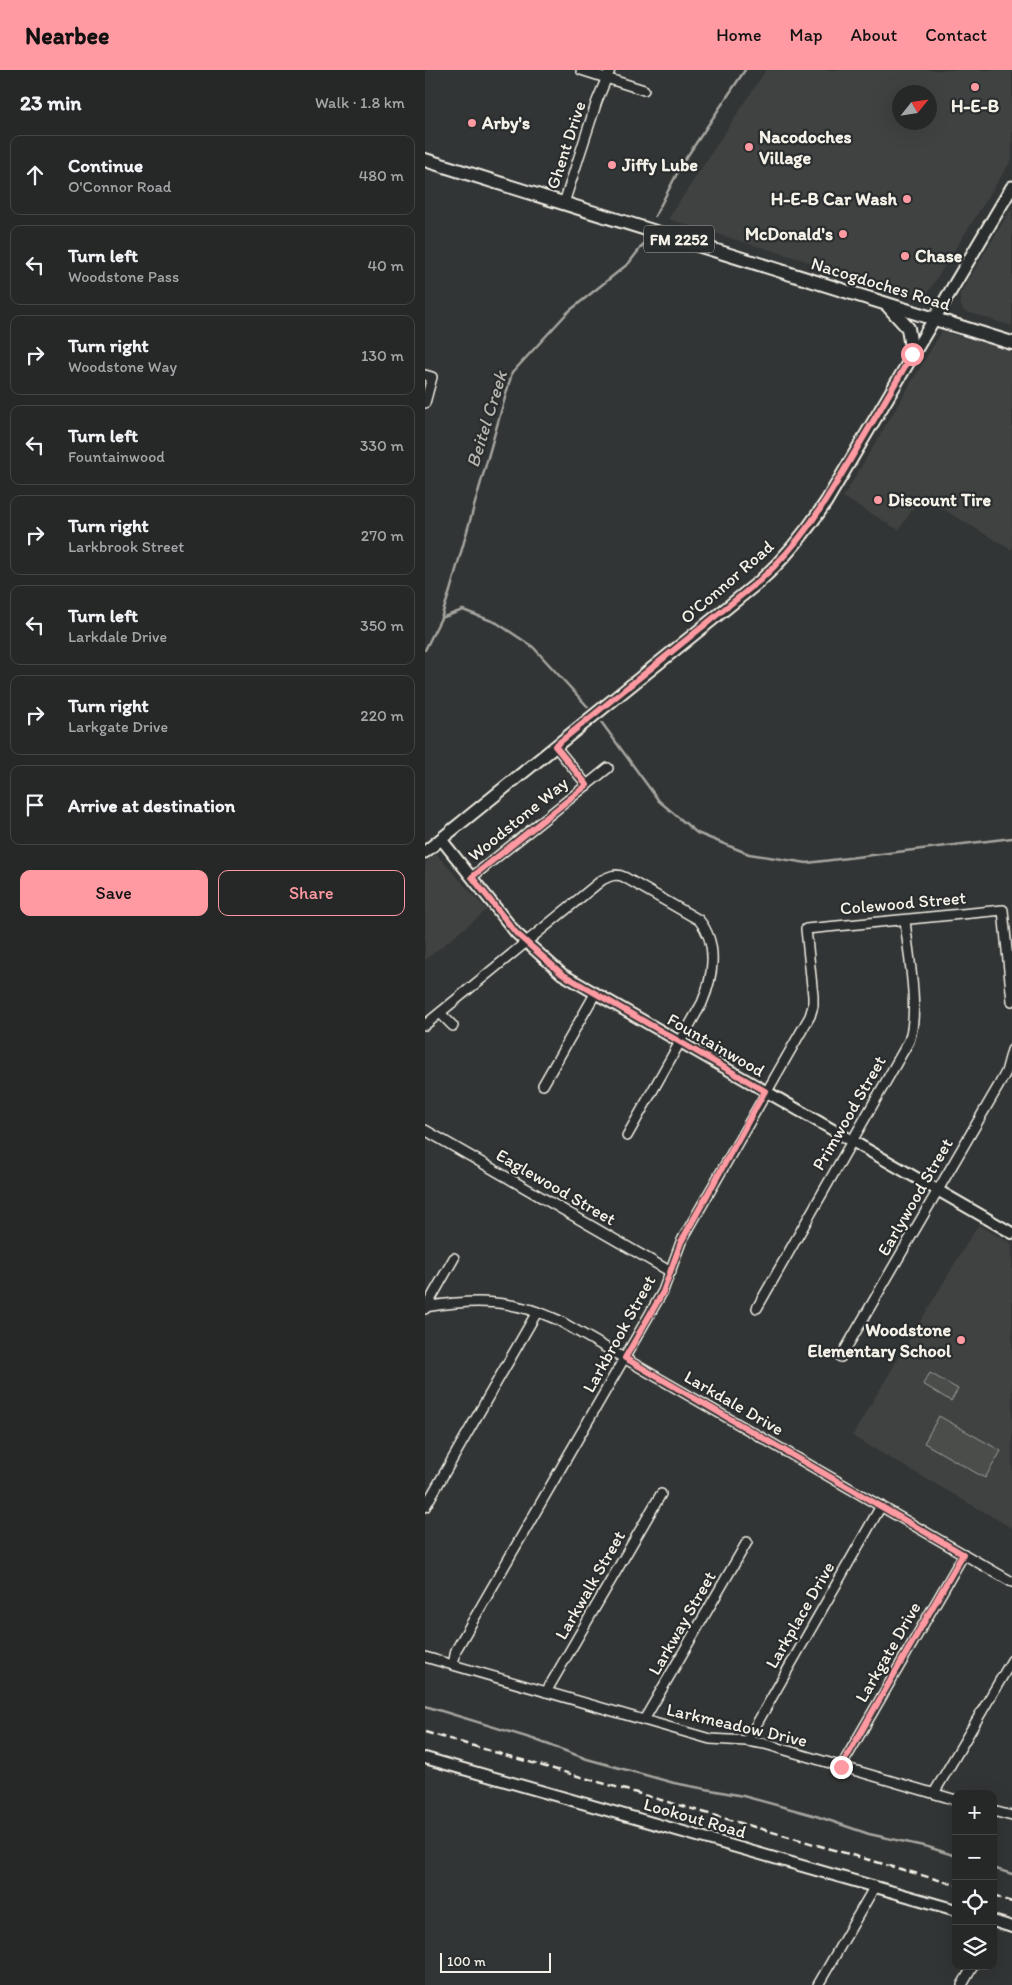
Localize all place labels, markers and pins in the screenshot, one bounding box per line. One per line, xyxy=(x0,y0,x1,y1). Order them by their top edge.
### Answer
marker: H-E-B xyxy=(969,81,981,93)
place label: H-E-B xyxy=(951,95,999,117)
place label: Arby's xyxy=(481,112,530,134)
marker: Arby's xyxy=(466,117,478,129)
place label: Nacodoches Village xyxy=(759,126,852,169)
marker: Nacodoches Village xyxy=(743,141,755,153)
place label: Jiffy Lube xyxy=(621,154,698,176)
marker: Jiffy Lube xyxy=(606,159,618,171)
place label: H-E-B Car Wash xyxy=(771,188,897,210)
marker: H-E-B Car Wash xyxy=(901,193,913,205)
place label: McDonald's xyxy=(745,223,833,245)
marker: McDonald's xyxy=(837,228,849,240)
place label: Chase xyxy=(915,245,963,267)
marker: Chase xyxy=(899,250,911,262)
place label: Discount Tire xyxy=(888,489,991,511)
marker: Discount Tire xyxy=(872,494,884,506)
place label: Woodstone Elementary School xyxy=(807,1319,952,1362)
marker: Woodstone Elementary School xyxy=(955,1334,967,1346)

